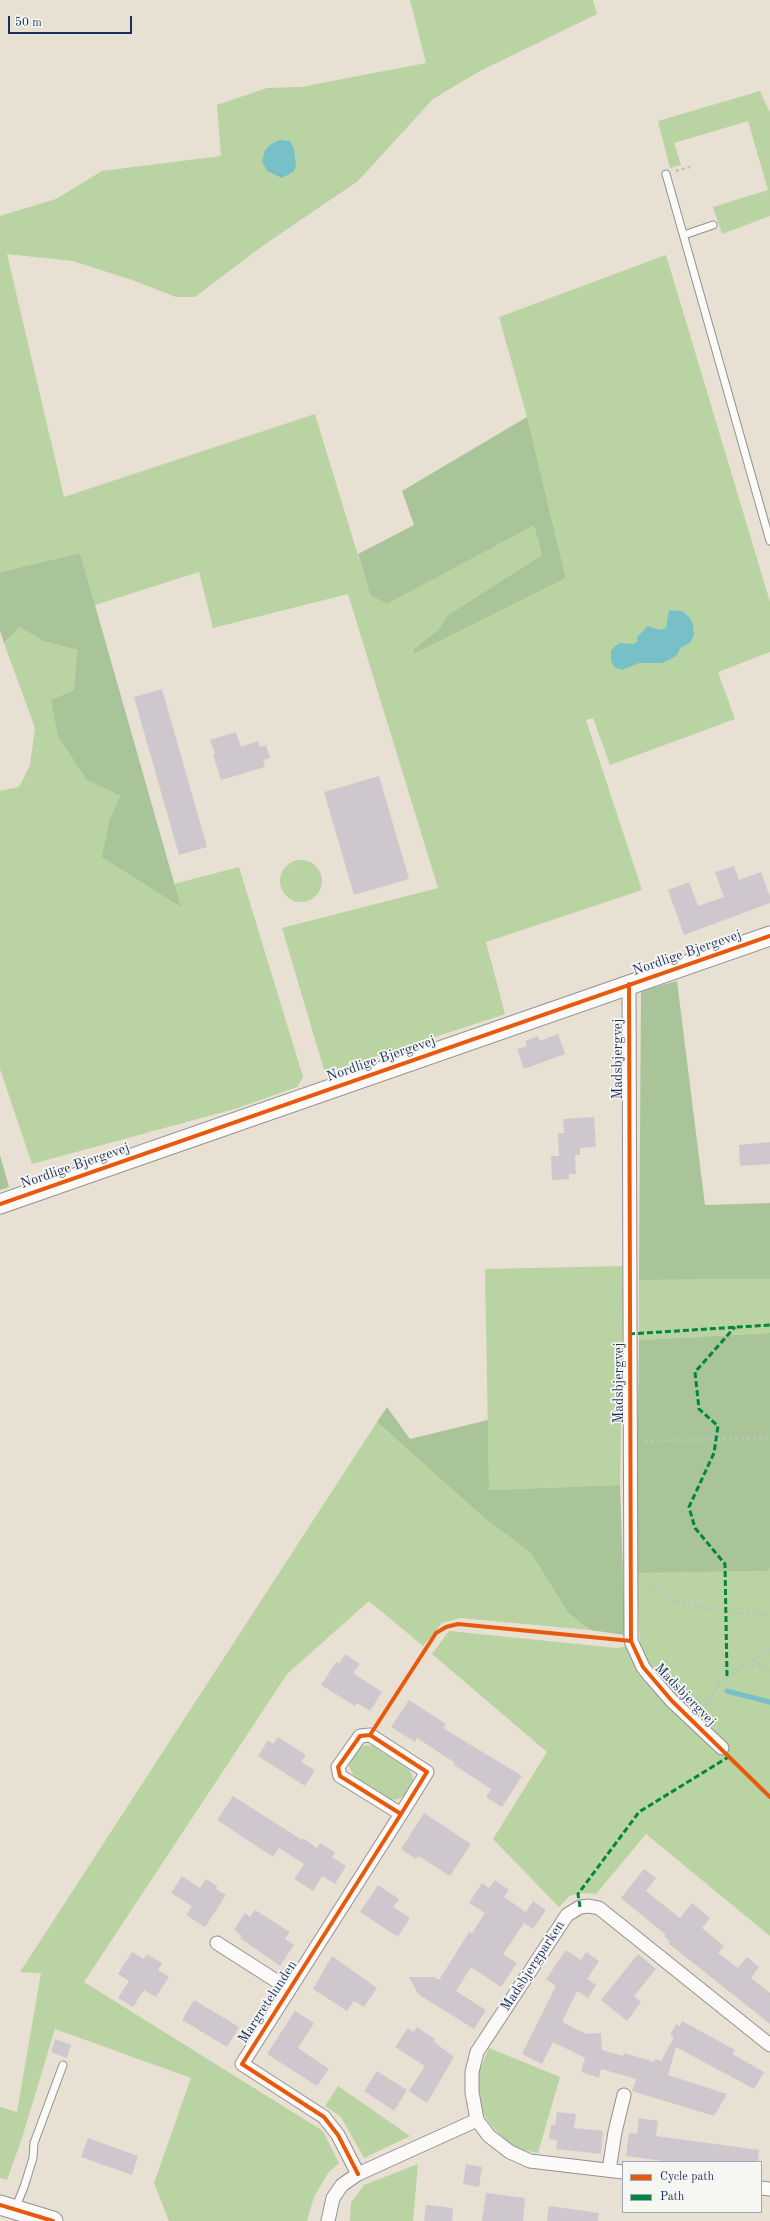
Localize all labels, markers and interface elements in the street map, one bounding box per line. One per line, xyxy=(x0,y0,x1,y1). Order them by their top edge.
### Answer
scale bar xyxy=(10,8,134,34)
text: 50 m xyxy=(15,17,42,29)
street label: Nordlige Bjergevej xyxy=(630,926,744,980)
street label: Madsbjergvej xyxy=(610,1018,626,1100)
street label: Nordlige Bjergevej xyxy=(324,1032,438,1086)
street label: Nordlige Bjergevej xyxy=(18,1139,132,1193)
street label: Madsbjergvej xyxy=(611,1342,627,1424)
street label: Madsbjergvej xyxy=(651,1660,719,1730)
street label: Madsbjergparken xyxy=(497,1918,569,2014)
street label: Margretelunden xyxy=(235,1957,301,2047)
legend xyxy=(622,2161,762,2213)
text: Cycle path xyxy=(660,2171,714,2183)
text: Path xyxy=(660,2191,684,2203)

